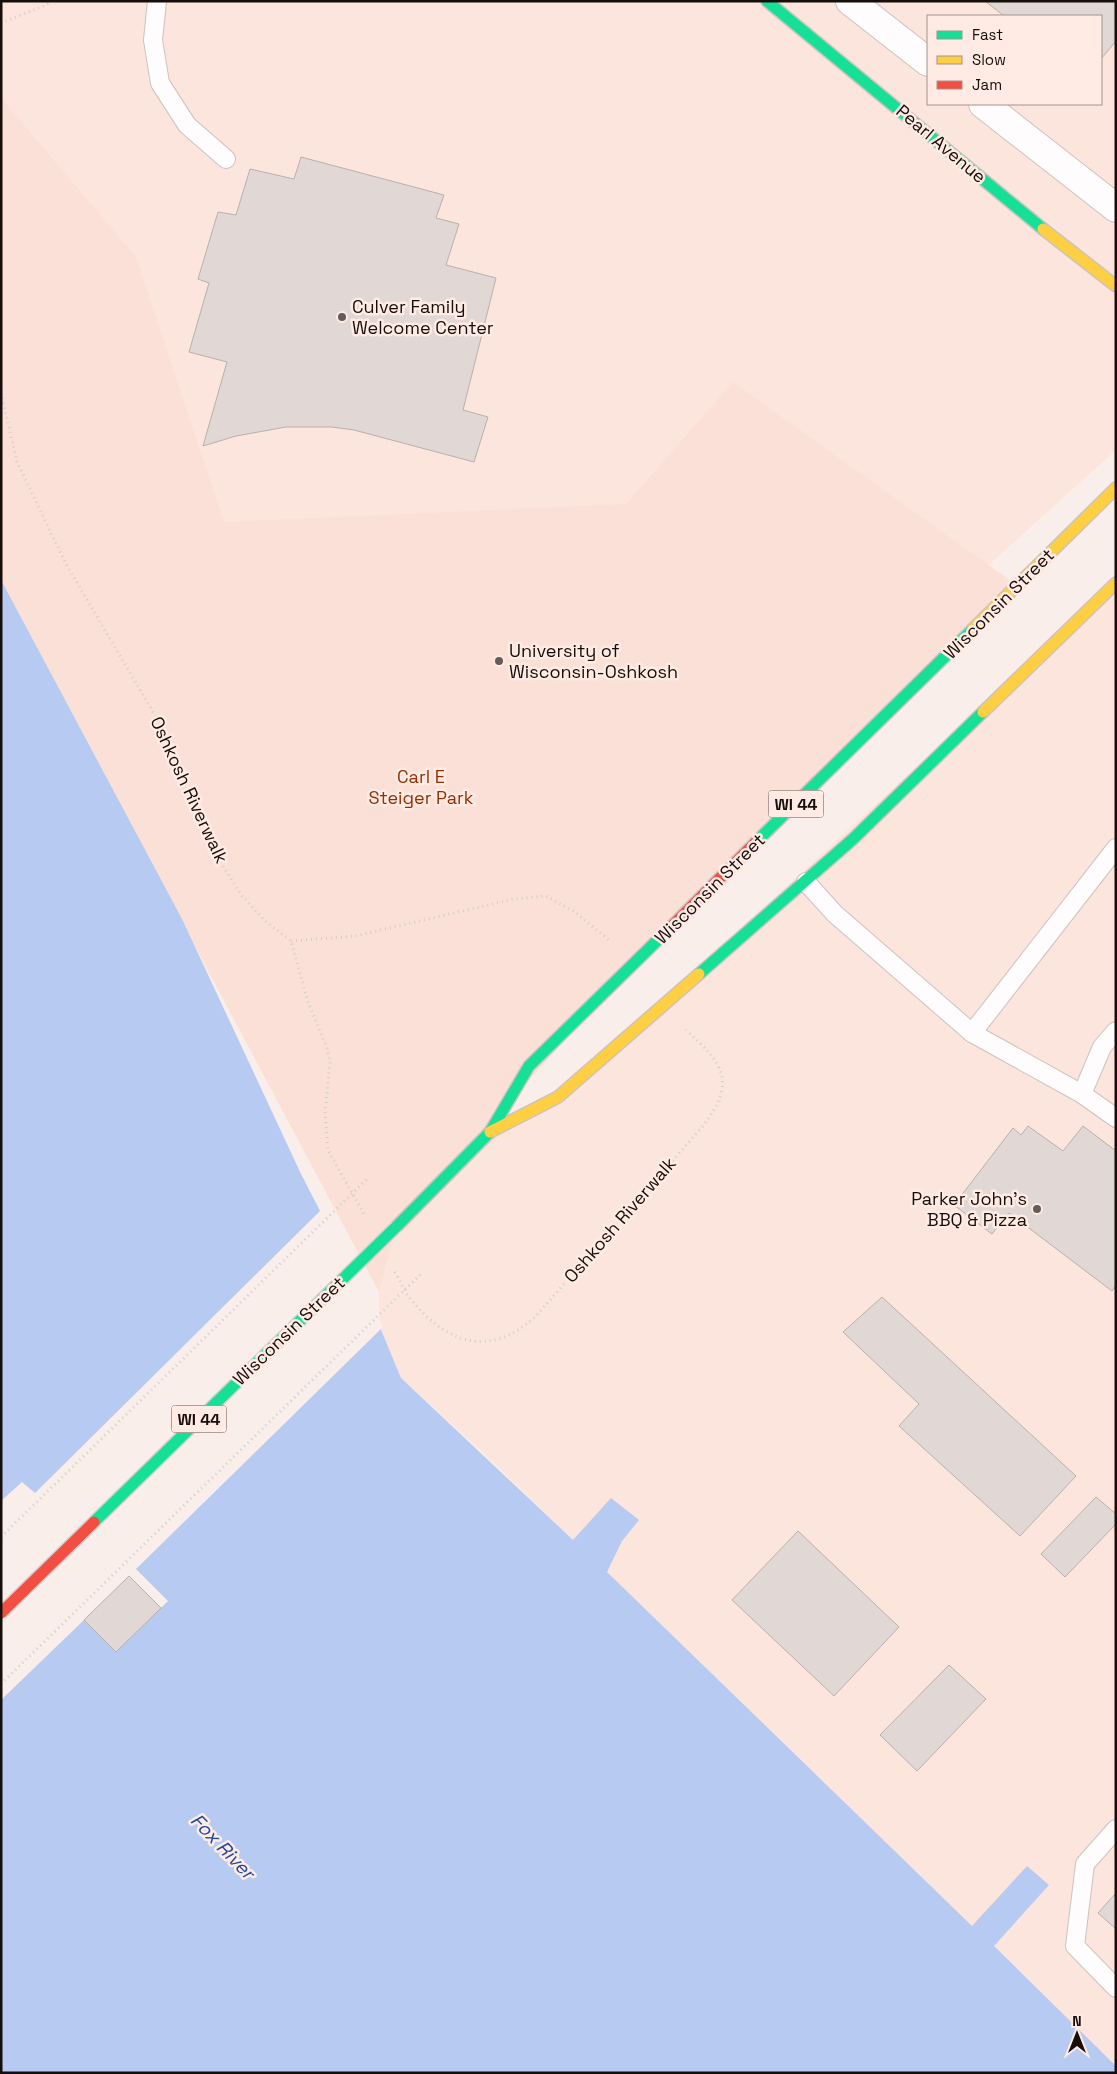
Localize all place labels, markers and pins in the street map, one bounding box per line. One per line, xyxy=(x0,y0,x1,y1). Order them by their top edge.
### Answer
place label: Culver Family Welcome Center xyxy=(352,295,494,339)
marker: Culver Family Welcome Center xyxy=(336,311,348,323)
place label: University of Wisconsin-Oshkosh xyxy=(509,639,678,683)
marker: University of Wisconsin-Oshkosh xyxy=(493,655,505,667)
place label: Parker John's BBQ & Pizza xyxy=(911,1187,1027,1231)
marker: Parker John's BBQ & Pizza xyxy=(1031,1203,1043,1215)

